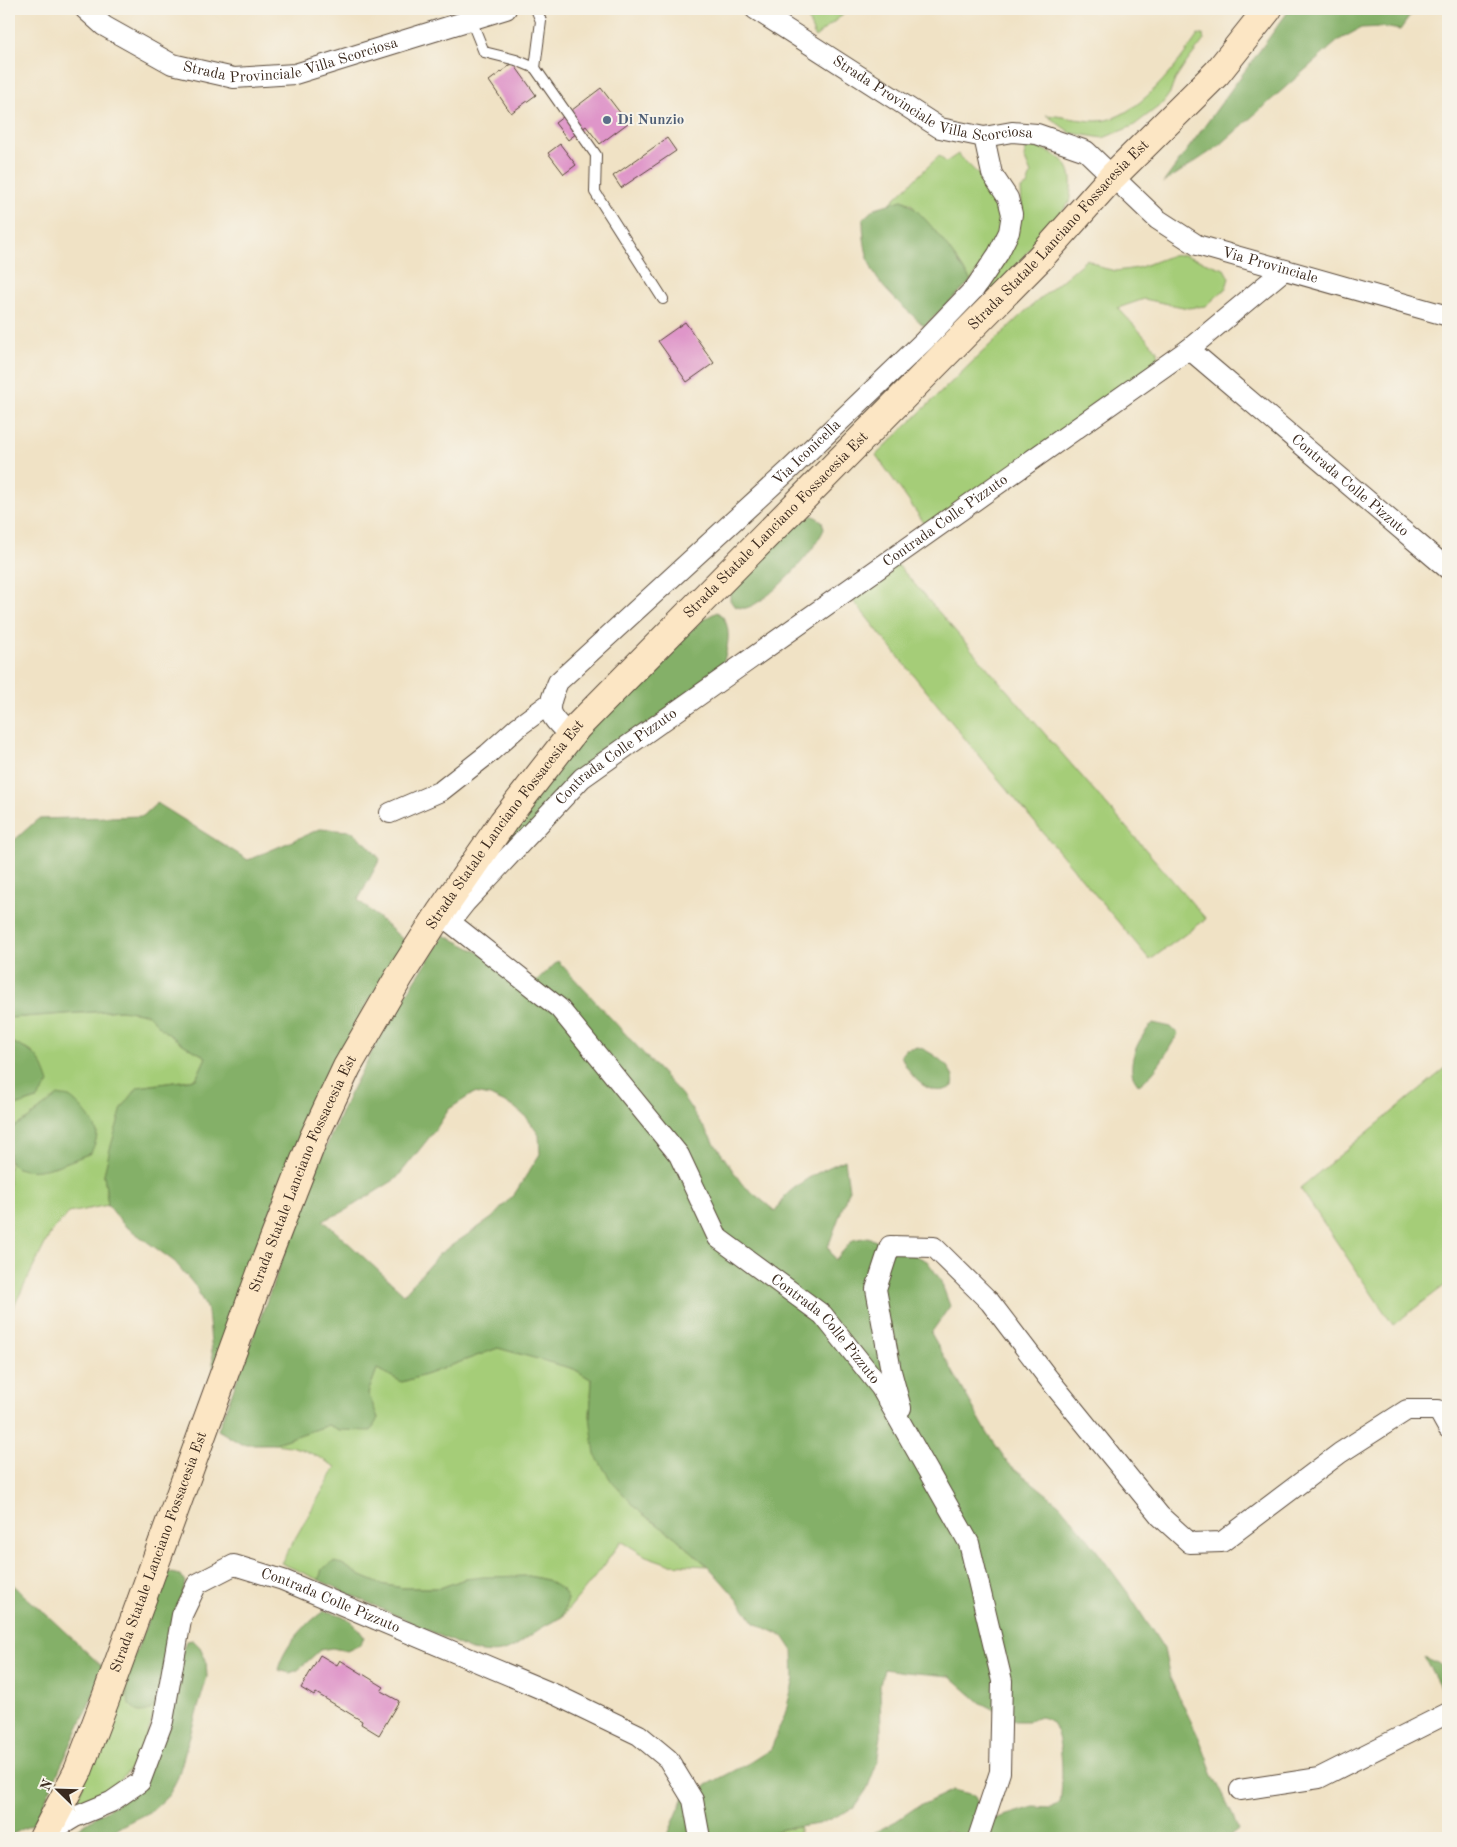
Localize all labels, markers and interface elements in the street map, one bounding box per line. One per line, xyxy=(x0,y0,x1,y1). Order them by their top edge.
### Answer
street label: Strada Provinciale Villa Scorciosa xyxy=(182,35,400,86)
street label: Strada Provinciale Villa Scorciosa xyxy=(830,53,1034,145)
place label: Di Nunzio xyxy=(617,113,684,128)
marker: Di Nunzio xyxy=(601,114,613,126)
street label: Strada Statale Lanciano Fossacesia Est xyxy=(966,137,1152,333)
street label: Via Provinciale xyxy=(1220,245,1320,286)
street label: Via Iconicella xyxy=(770,417,844,488)
street label: Strada Statale Lanciano Fossacesia Est xyxy=(681,429,871,622)
street label: Contrada Colle Pizzuto xyxy=(1288,432,1411,540)
street label: Contrada Colle Pizzuto xyxy=(880,472,1011,570)
street label: Contrada Colle Pizzuto xyxy=(553,706,680,808)
street label: Strada Statale Lanciano Fossacesia Est xyxy=(424,717,587,932)
street label: Strada Statale Lanciano Fossacesia Est xyxy=(247,1053,360,1294)
street label: Contrada Colle Pizzuto xyxy=(768,1272,882,1387)
street label: Strada Statale Lanciano Fossacesia Est xyxy=(108,1429,210,1675)
street label: Contrada Colle Pizzuto xyxy=(259,1566,402,1636)
north arrow xyxy=(32,1764,82,1814)
text: N xyxy=(38,1777,56,1793)

